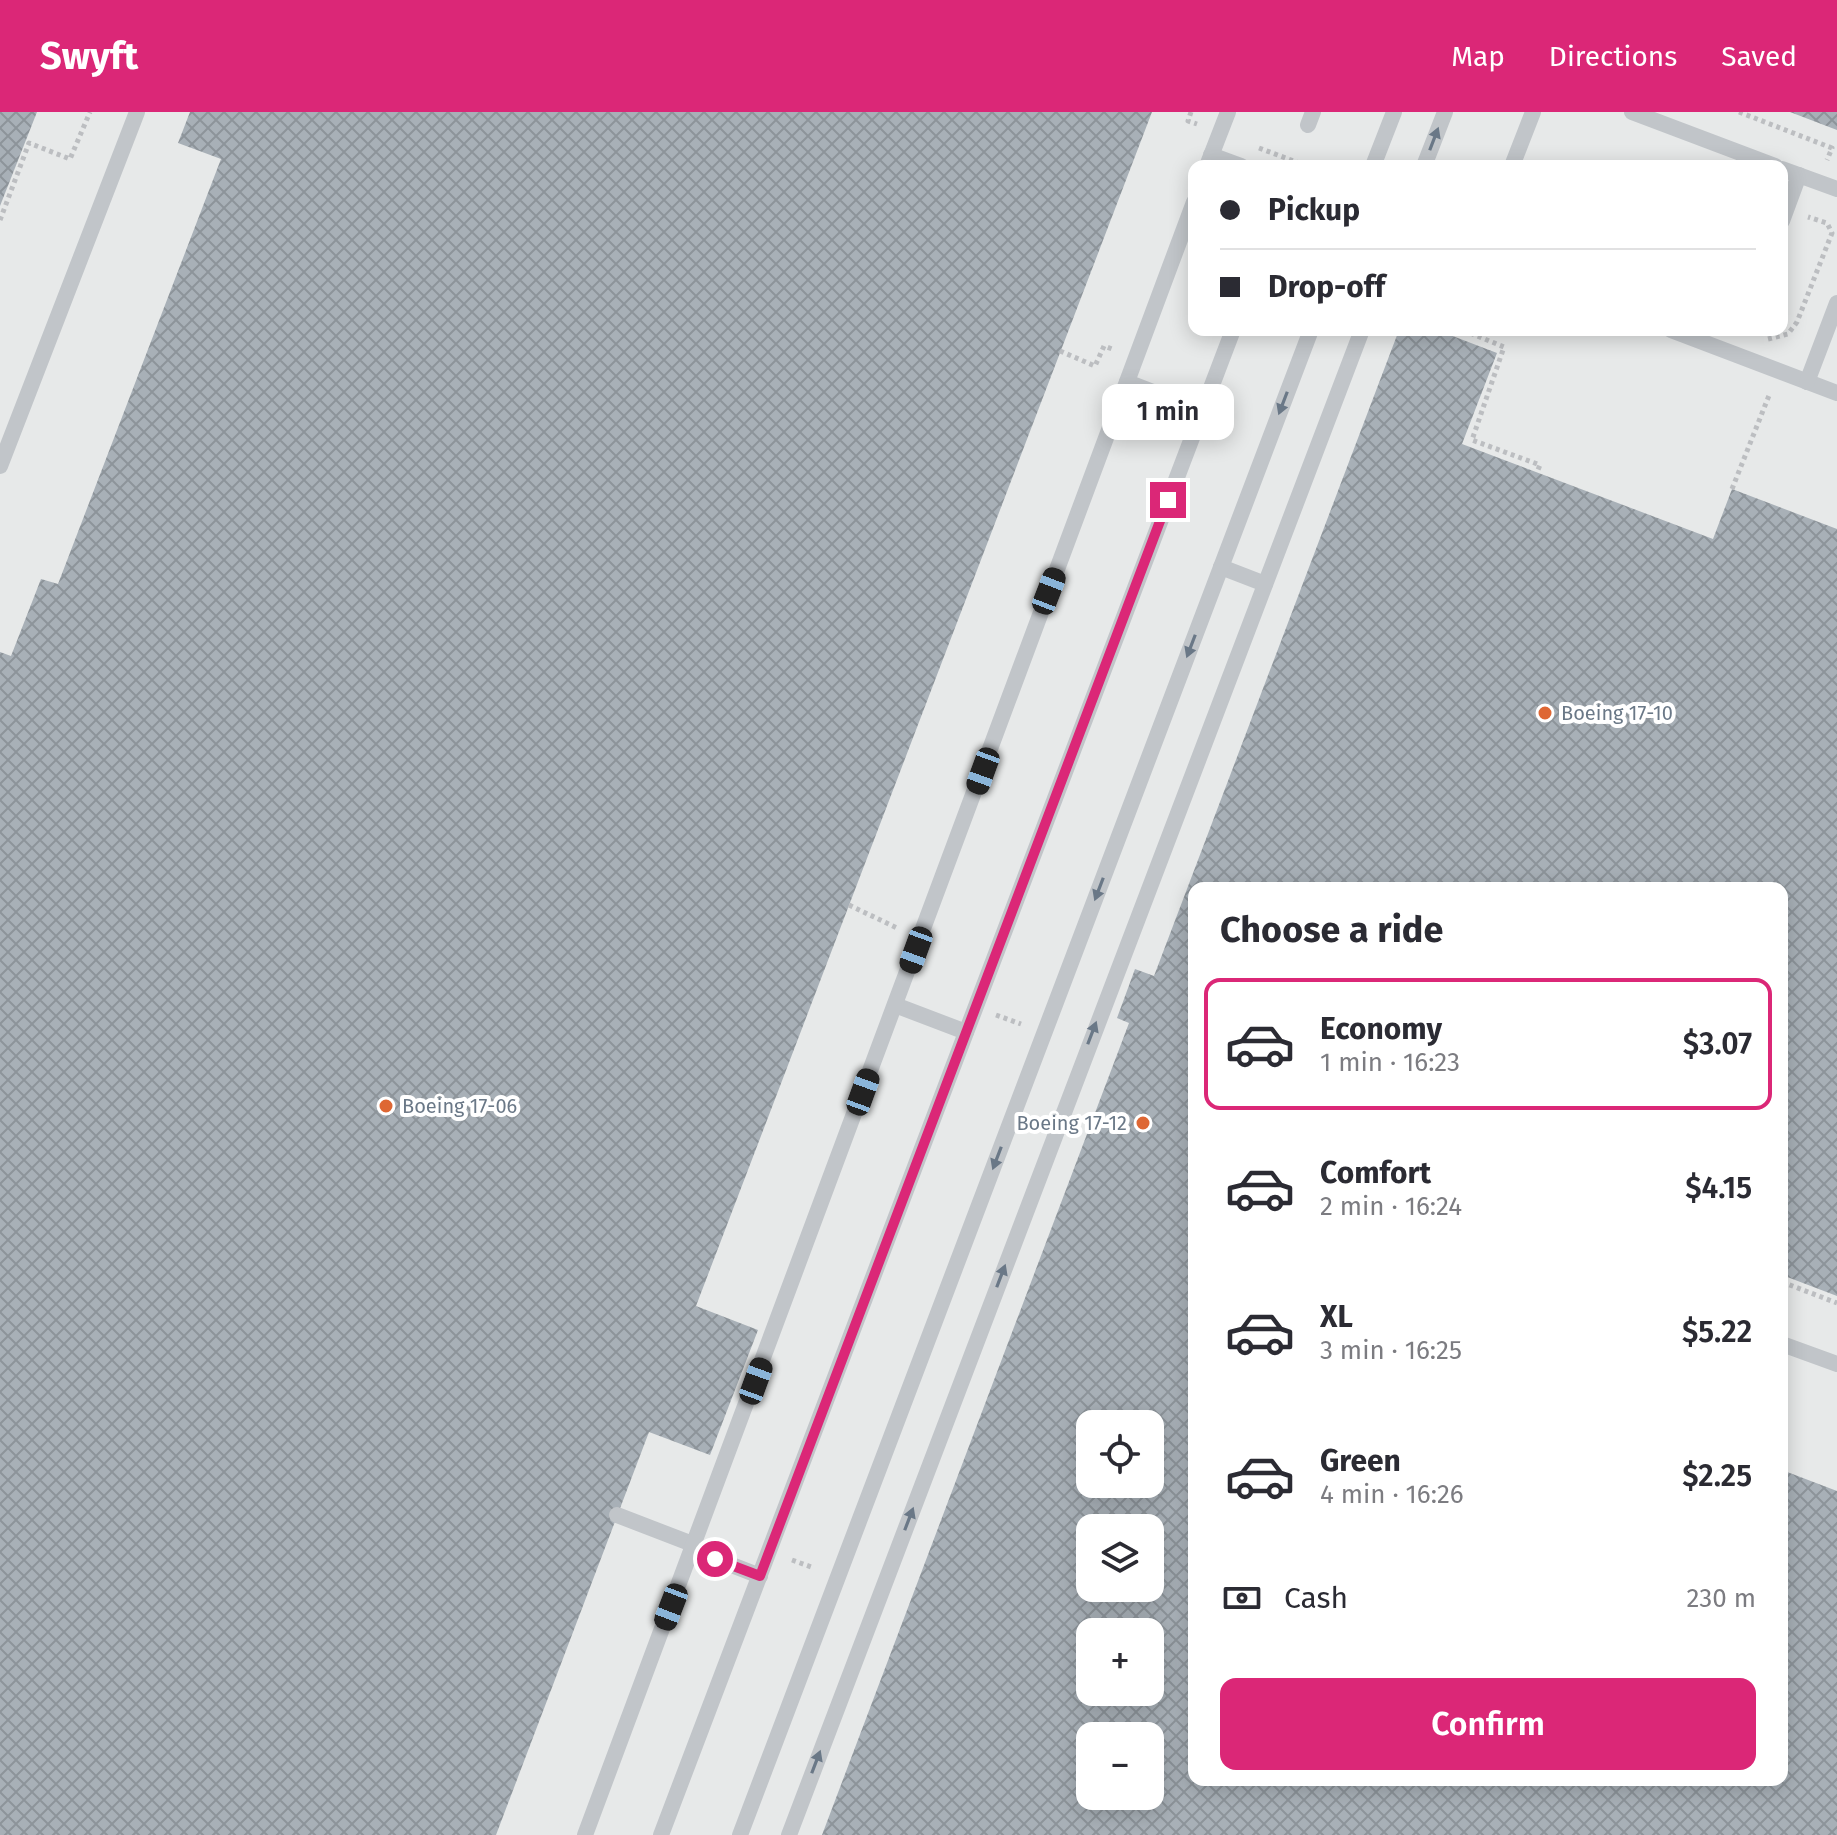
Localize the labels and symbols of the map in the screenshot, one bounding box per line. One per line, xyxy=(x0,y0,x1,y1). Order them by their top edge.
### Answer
one-way arrow xyxy=(1428,127,1441,151)
callout: 1 min xyxy=(1102,384,1234,440)
one-way arrow xyxy=(1276,391,1289,415)
route end xyxy=(1150,482,1186,518)
car xyxy=(1029,564,1069,618)
one-way arrow xyxy=(1184,634,1197,658)
place label: Boeing 17-10 xyxy=(1561,701,1673,725)
marker: Boeing 17-10 xyxy=(1536,704,1554,722)
car xyxy=(964,744,1002,798)
one-way arrow xyxy=(1092,877,1105,901)
car xyxy=(897,923,935,977)
one-way arrow xyxy=(1086,1021,1099,1045)
car xyxy=(844,1065,882,1119)
place label: Boeing 17-06 xyxy=(402,1094,517,1118)
marker: Boeing 17-06 xyxy=(377,1097,395,1115)
place label: Boeing 17-12 xyxy=(1016,1111,1127,1135)
marker: Boeing 17-12 xyxy=(1134,1114,1152,1132)
one-way arrow xyxy=(990,1147,1003,1171)
one-way arrow xyxy=(995,1264,1008,1288)
car xyxy=(737,1354,775,1408)
one-way arrow xyxy=(903,1507,916,1531)
route start xyxy=(697,1541,733,1577)
car xyxy=(651,1580,691,1634)
one-way arrow xyxy=(810,1750,823,1774)

